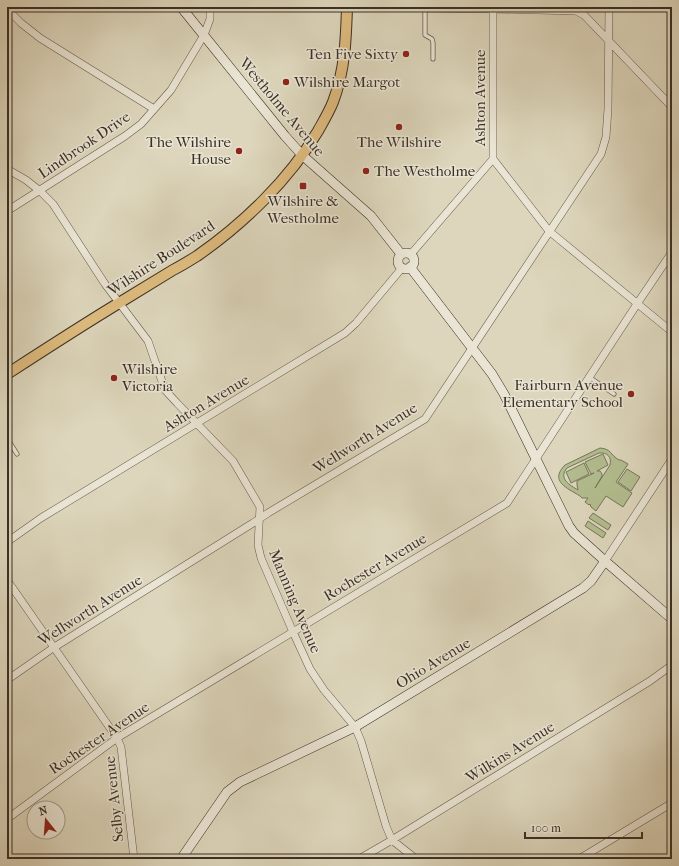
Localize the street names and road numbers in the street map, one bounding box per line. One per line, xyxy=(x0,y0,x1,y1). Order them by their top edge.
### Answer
street label: Ashton Avenue xyxy=(471,49,489,147)
street label: Westholme Avenue xyxy=(235,53,329,161)
street label: Lindbrook Drive xyxy=(35,107,134,182)
street label: Wilshire Boulevard xyxy=(103,216,219,300)
street label: Ashton Avenue xyxy=(159,370,253,436)
street label: Wellworth Avenue xyxy=(309,398,421,478)
street label: Rochester Avenue xyxy=(320,529,430,605)
street label: Manning Avenue xyxy=(265,546,325,656)
street label: Wellworth Avenue xyxy=(34,570,146,650)
street label: Ohio Avenue xyxy=(392,633,474,692)
street label: Rochester Avenue xyxy=(45,698,153,778)
street label: Wilkins Avenue xyxy=(461,717,558,787)
street label: Selby Avenue xyxy=(100,755,127,843)

